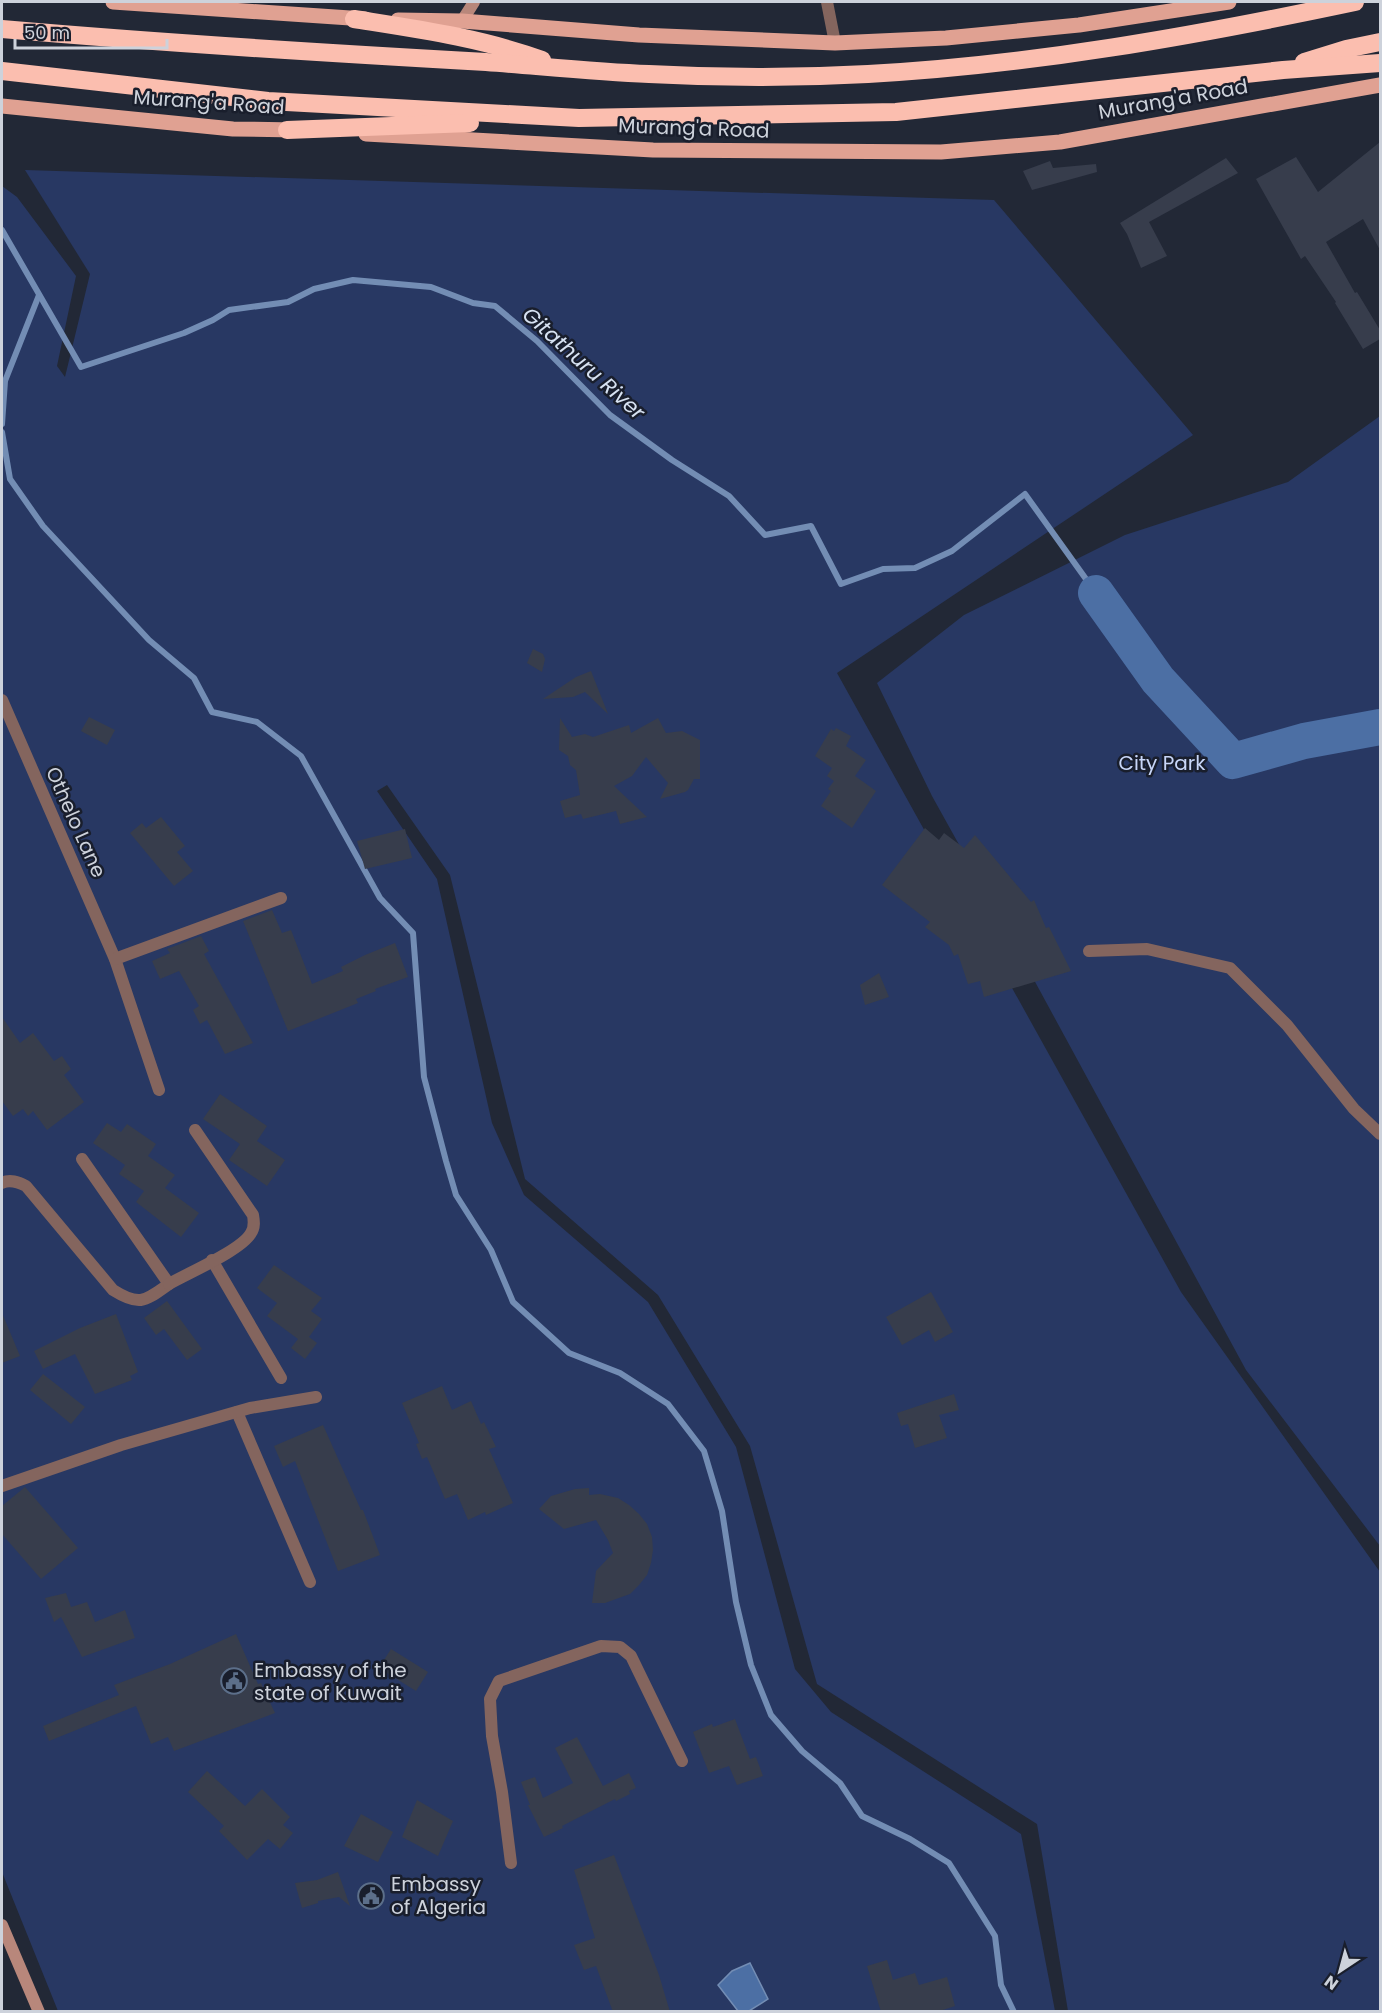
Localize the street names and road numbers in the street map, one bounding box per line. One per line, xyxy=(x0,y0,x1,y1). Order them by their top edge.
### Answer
street label: Murang'a Road xyxy=(1096,72,1250,126)
street label: Murang'a Road xyxy=(133,83,285,121)
street label: Murang'a Road xyxy=(618,111,770,145)
street label: Othelo Lane xyxy=(39,762,113,882)

